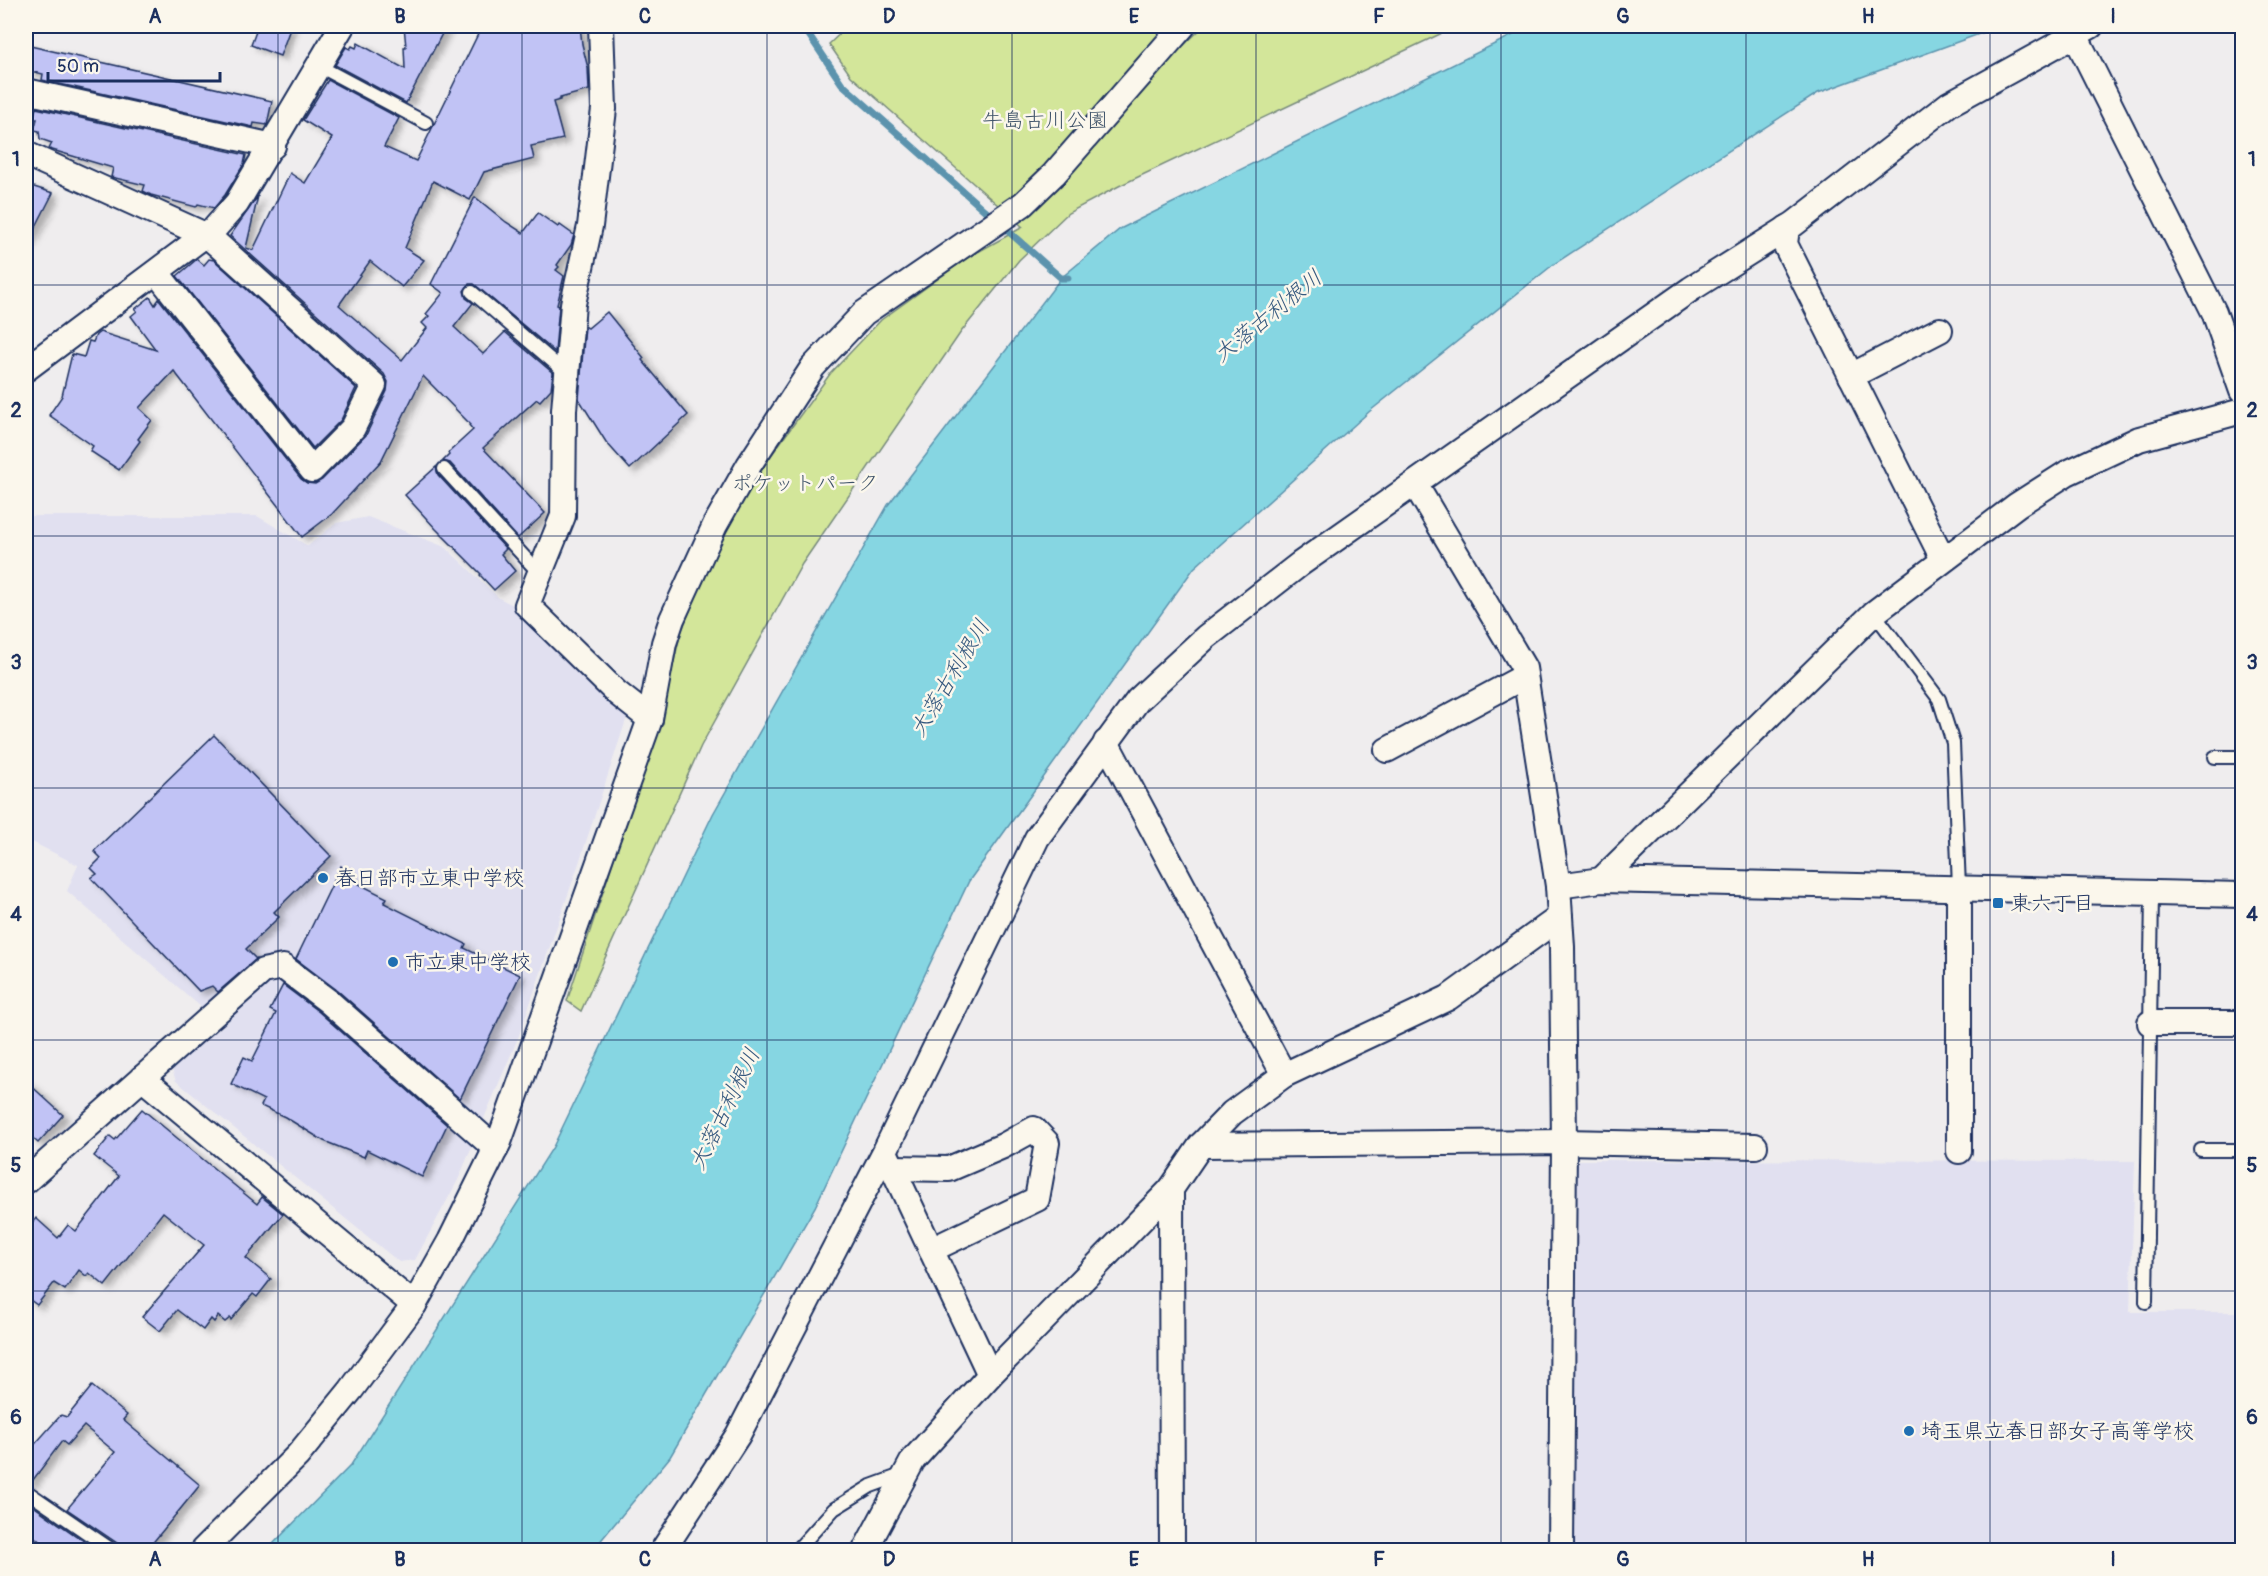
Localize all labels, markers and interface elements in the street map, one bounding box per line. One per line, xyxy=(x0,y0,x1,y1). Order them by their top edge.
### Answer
text: A xyxy=(149,4,162,29)
text: B xyxy=(394,4,406,29)
text: C xyxy=(639,4,651,29)
text: D xyxy=(883,4,896,29)
text: E xyxy=(1129,4,1140,29)
text: F xyxy=(1373,4,1385,29)
text: G xyxy=(1616,4,1630,29)
text: H xyxy=(1862,4,1875,29)
text: I xyxy=(2110,4,2116,29)
scale bar xyxy=(48,45,220,83)
text: 50 m xyxy=(57,55,99,78)
park label: 牛島古川公園 xyxy=(982,107,1108,134)
text: 1 xyxy=(12,147,20,172)
text: 1 xyxy=(2248,147,2256,172)
water label: 大落古利根川 xyxy=(1208,264,1328,368)
text: 2 xyxy=(10,398,22,423)
text: 2 xyxy=(2246,398,2258,423)
park label: ポケットパーク xyxy=(732,470,879,497)
water label: 大落古利根川 xyxy=(904,614,996,742)
text: 3 xyxy=(10,650,22,675)
text: 3 xyxy=(2246,650,2258,675)
place label: 春日部市立東中学校 xyxy=(335,865,524,892)
marker: 春日部市立東中学校 xyxy=(316,871,330,885)
place label: 東六丁目 xyxy=(2010,890,2094,917)
marker: 東六丁目 xyxy=(1991,896,2005,910)
text: 4 xyxy=(10,902,22,927)
text: 4 xyxy=(2246,902,2258,927)
place label: 市立東中学校 xyxy=(405,949,531,976)
marker: 市立東中学校 xyxy=(386,955,400,969)
water label: 大落古利根川 xyxy=(683,1044,767,1174)
text: 5 xyxy=(11,1153,22,1178)
text: 5 xyxy=(2247,1153,2258,1178)
text: 6 xyxy=(10,1405,22,1430)
text: 6 xyxy=(2246,1405,2258,1430)
place label: 埼玉県立春日部女子高等学校 xyxy=(1921,1418,2194,1445)
marker: 埼玉県立春日部女子高等学校 xyxy=(1902,1424,1916,1438)
text: A xyxy=(149,1547,162,1572)
text: B xyxy=(394,1547,406,1572)
text: C xyxy=(639,1547,651,1572)
text: D xyxy=(883,1547,896,1572)
text: E xyxy=(1129,1547,1140,1572)
text: F xyxy=(1373,1547,1385,1572)
text: G xyxy=(1616,1547,1630,1572)
text: H xyxy=(1862,1547,1875,1572)
text: I xyxy=(2110,1547,2116,1572)

